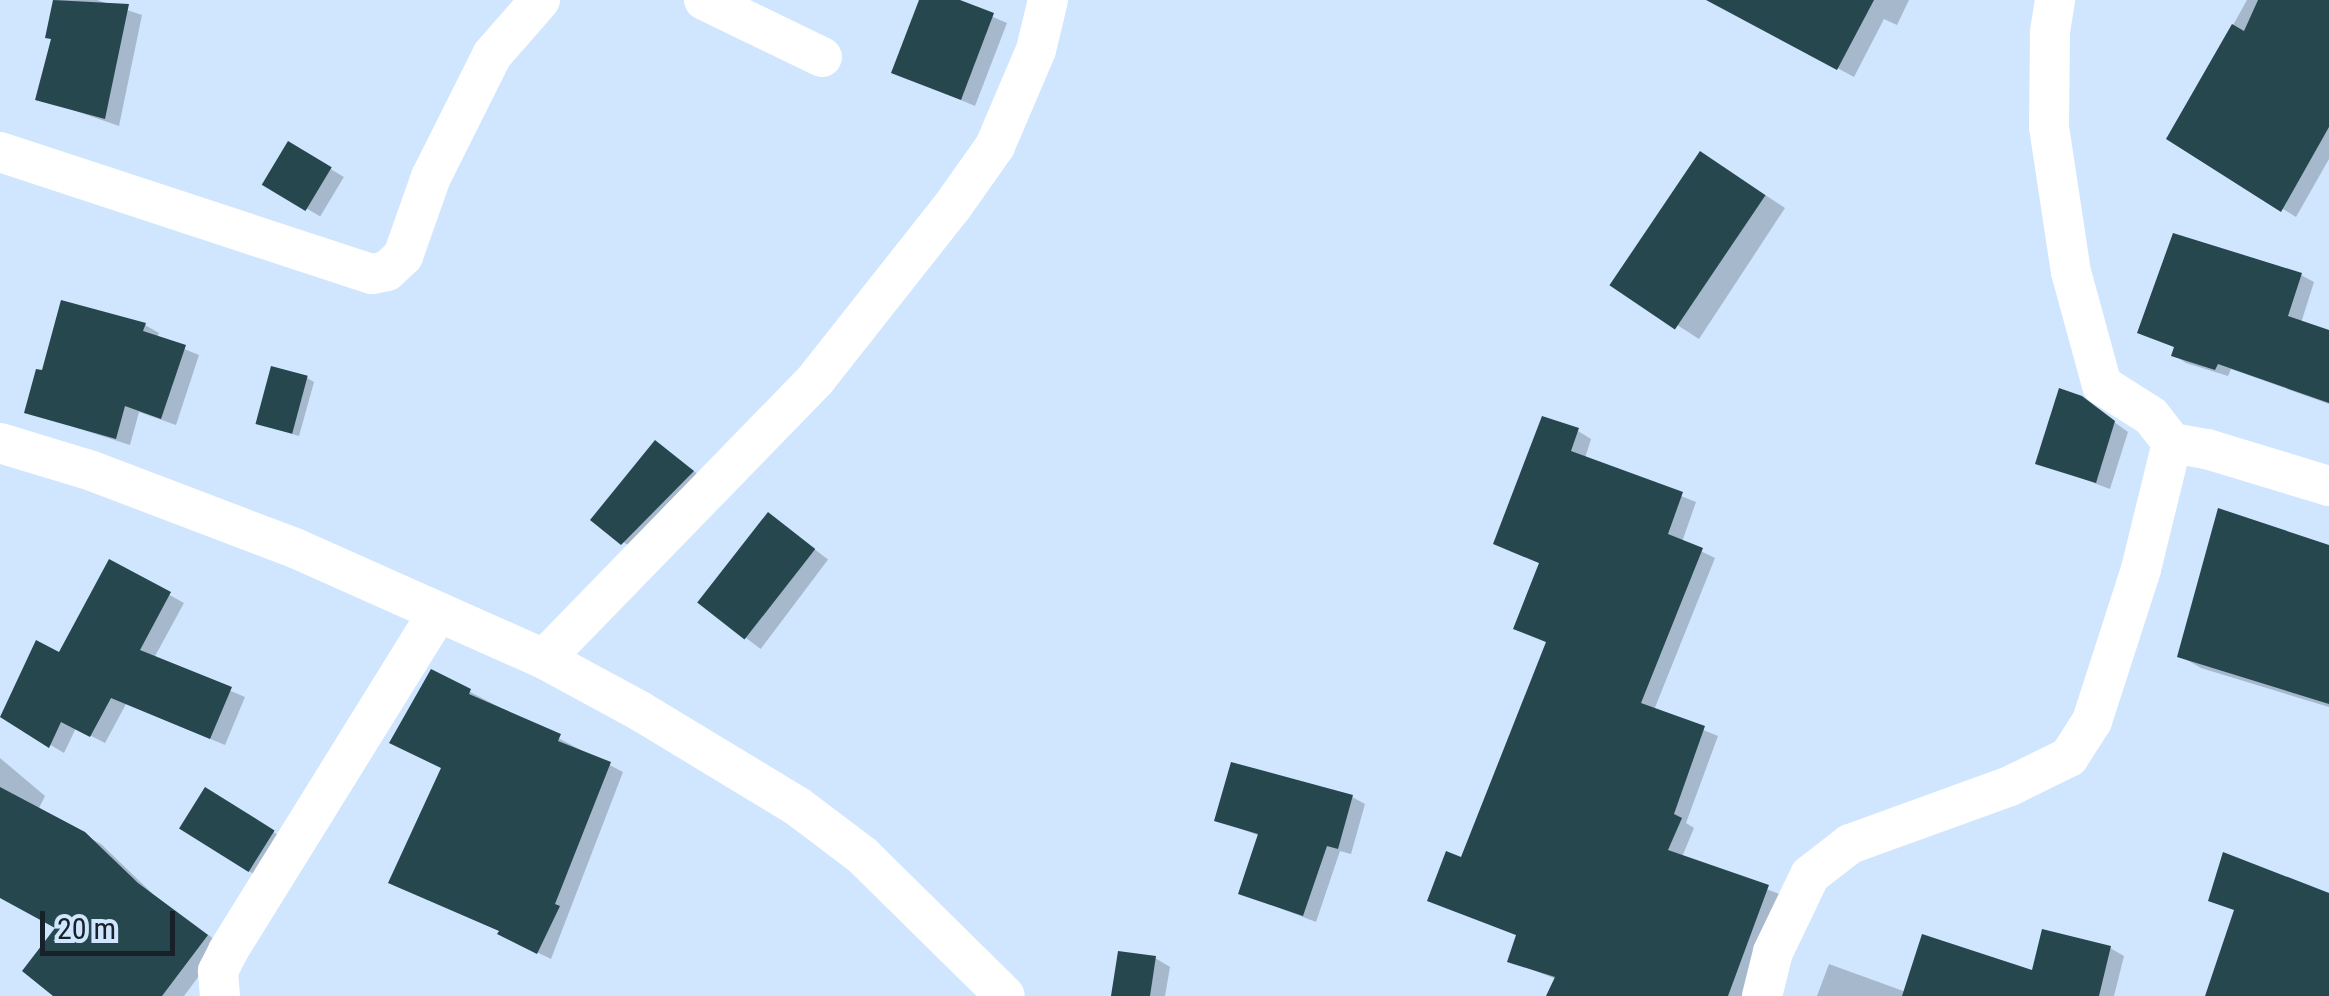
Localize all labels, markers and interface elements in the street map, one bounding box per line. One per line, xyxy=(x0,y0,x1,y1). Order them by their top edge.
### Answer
scale bar xyxy=(45,891,180,953)
text: 20 m xyxy=(57,911,116,946)

